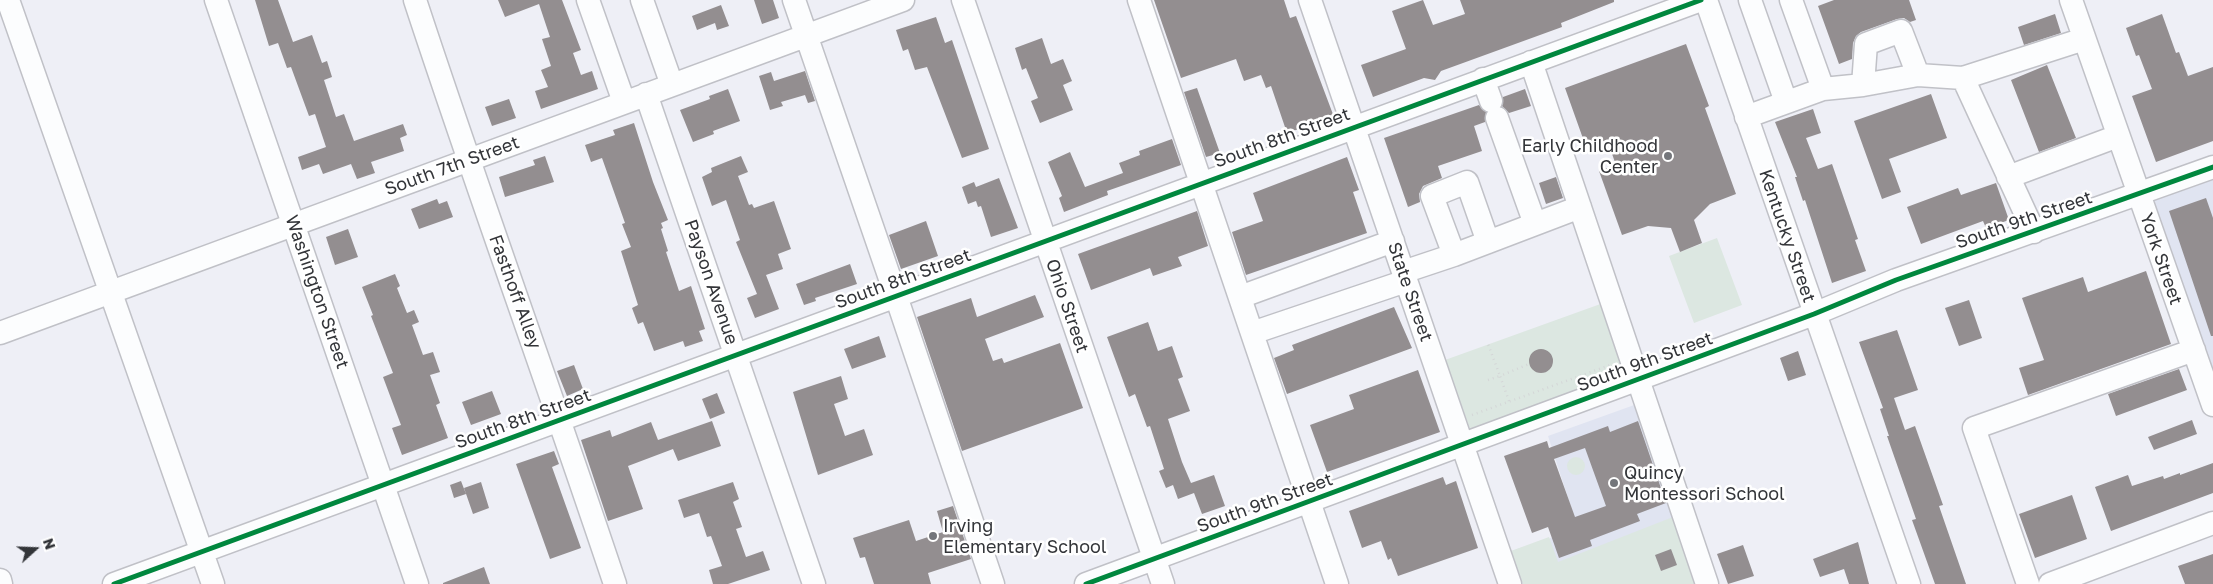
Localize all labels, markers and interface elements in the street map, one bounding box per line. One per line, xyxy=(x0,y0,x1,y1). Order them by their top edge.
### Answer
street label: South 8th Street xyxy=(1211,103,1353,173)
street label: South 7th Street xyxy=(382,132,522,200)
place label: Early Childhood Center xyxy=(1522,135,1658,178)
marker: Early Childhood Center xyxy=(1662,150,1674,162)
street label: Kentucky Street xyxy=(1754,167,1820,305)
street label: South 9th Street xyxy=(1953,187,2095,253)
street label: York Street xyxy=(2135,210,2187,308)
street label: Washington Street xyxy=(281,212,353,372)
street label: Payson Avenue xyxy=(679,217,743,347)
street label: Fasthoff Alley xyxy=(484,232,546,352)
street label: State Street xyxy=(1383,239,1437,345)
street label: South 8th Street xyxy=(832,244,974,314)
street label: Ohio Street xyxy=(1041,256,1093,356)
street label: South 9th Street xyxy=(1574,327,1716,397)
street label: South 8th Street xyxy=(452,384,594,454)
place label: Quincy Montessori School xyxy=(1624,462,1785,504)
street label: South 9th Street xyxy=(1194,468,1336,538)
marker: Quincy Montessori School xyxy=(1608,477,1620,489)
place label: Irving Elementary School xyxy=(943,515,1107,558)
north arrow xyxy=(10,524,60,574)
marker: Irving Elementary School xyxy=(927,530,939,542)
text: N xyxy=(40,536,59,552)

